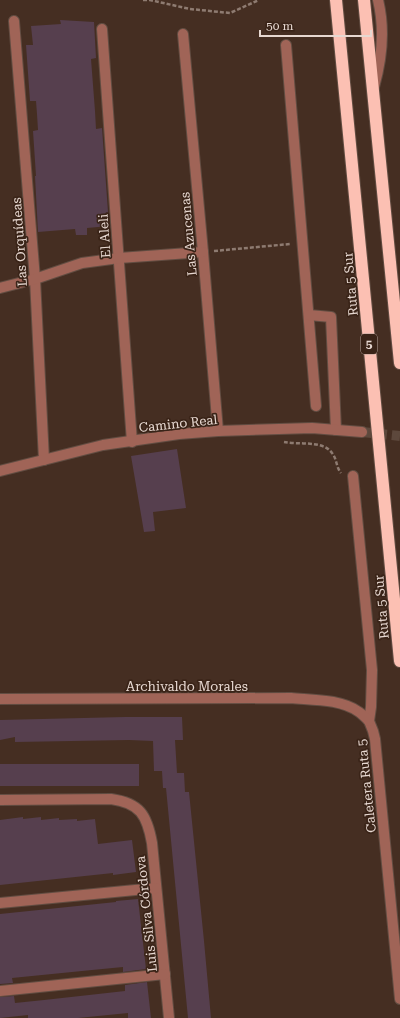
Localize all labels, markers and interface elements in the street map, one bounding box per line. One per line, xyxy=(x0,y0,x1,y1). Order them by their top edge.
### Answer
scale bar xyxy=(260,12,371,38)
text: 50 m xyxy=(266,19,293,33)
street label: Las Azucenas xyxy=(177,191,200,277)
street label: Las Orquídeas xyxy=(9,197,30,287)
street label: El Aleli xyxy=(95,213,114,258)
street label: Ruta 5 Sur xyxy=(340,251,361,317)
road number: 5 xyxy=(361,334,377,354)
street label: Camino Real xyxy=(138,412,218,435)
street label: Ruta 5 Sur xyxy=(371,574,392,640)
street label: Archivaldo Morales xyxy=(126,679,248,694)
street label: Caletera Ruta 5 xyxy=(354,738,379,834)
street label: Luis Silva Córdova xyxy=(133,855,160,973)

